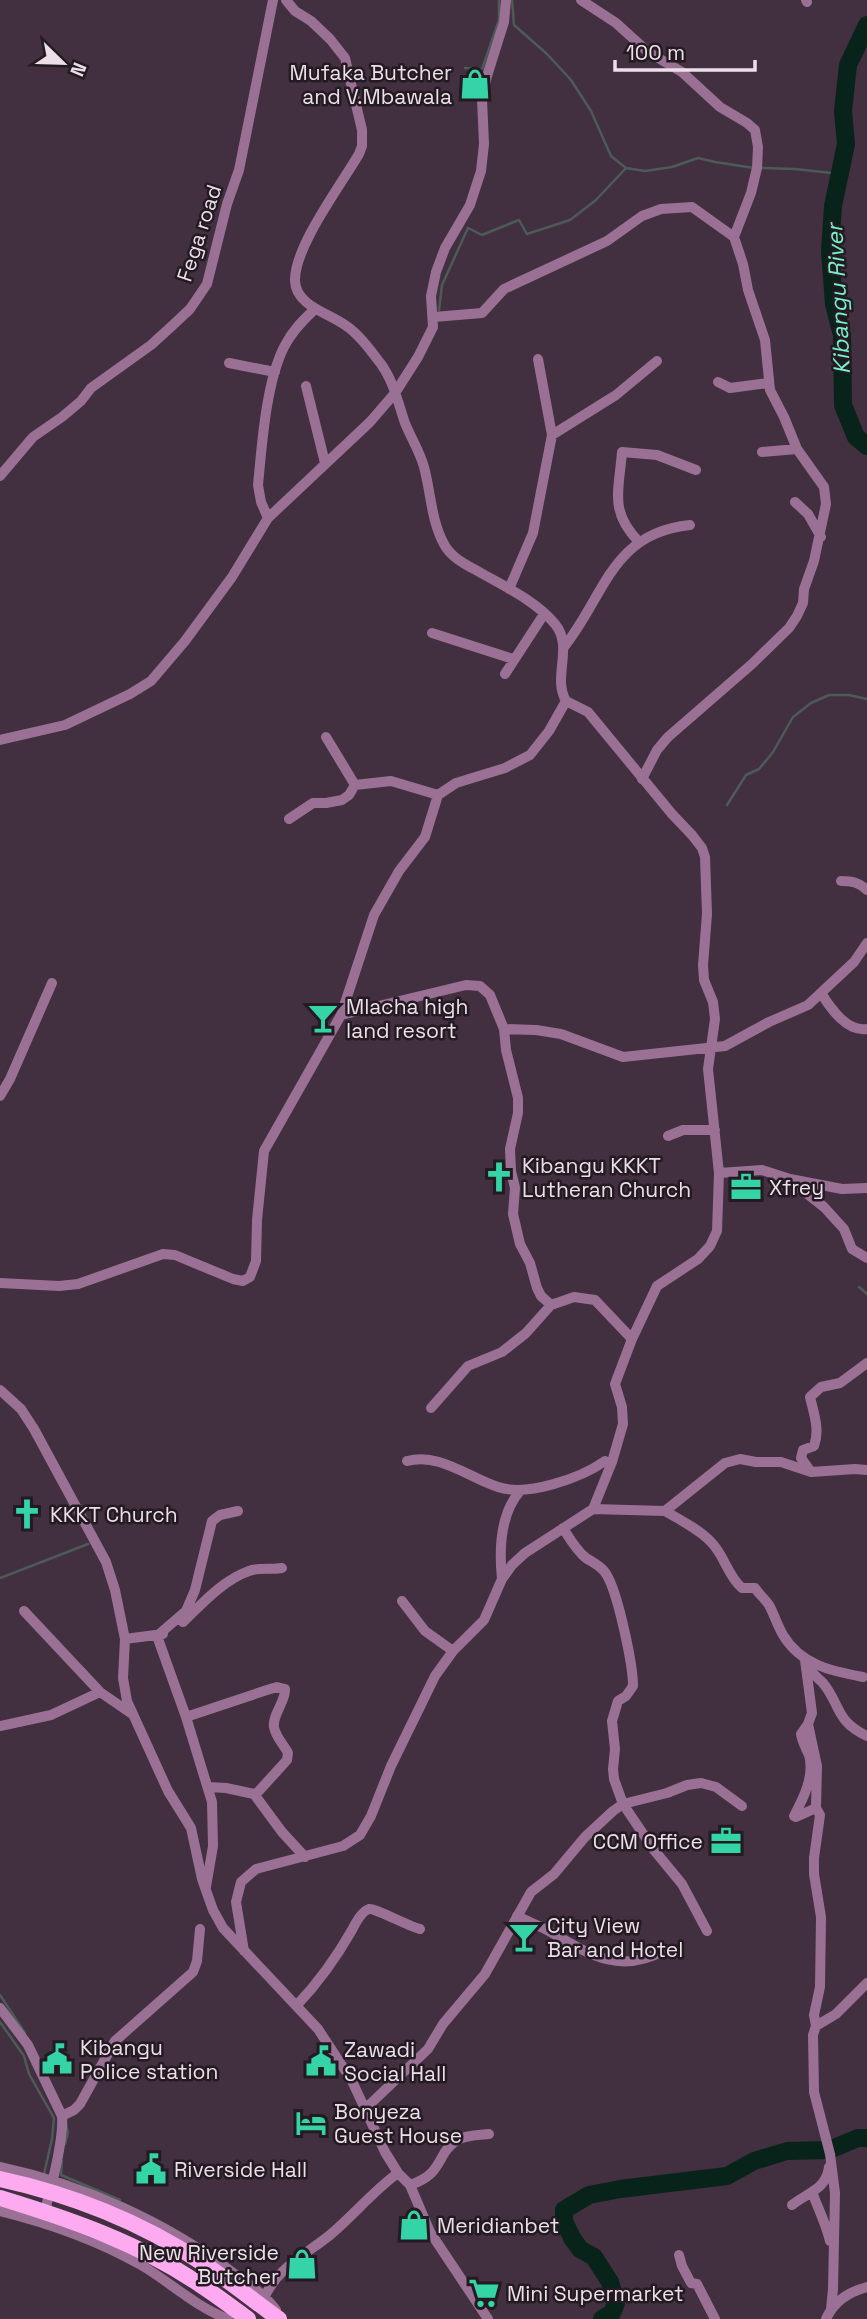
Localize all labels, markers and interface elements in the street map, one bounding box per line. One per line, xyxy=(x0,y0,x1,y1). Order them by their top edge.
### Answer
north arrow xyxy=(28,28,98,98)
scale bar xyxy=(615,28,755,72)
text: 100 m xyxy=(626,39,685,66)
text: N xyxy=(64,59,92,80)
place label: Mufaka Butcher and V.Mbawala xyxy=(289,59,452,110)
shop icon: Mufaka Butcher and V.Mbawala xyxy=(458,67,492,101)
street label: Fega road xyxy=(171,181,227,285)
water label: Kibangu River xyxy=(819,221,857,375)
place label: Mlacha high land resort xyxy=(346,993,468,1044)
bar icon: Mlacha high land resort xyxy=(306,1001,340,1035)
place label: Kibangu KKKT Lutheran Church xyxy=(522,1152,691,1203)
church icon: Kibangu KKKT Lutheran Church xyxy=(482,1160,516,1194)
office icon: Xfrey xyxy=(729,1170,763,1204)
place label: Xfrey xyxy=(769,1174,824,1201)
church icon: KKKT Church xyxy=(10,1497,44,1531)
place label: KKKT Church xyxy=(50,1501,178,1528)
office icon: CCM Office xyxy=(709,1824,743,1858)
place label: CCM Office xyxy=(593,1828,703,1855)
place label: City View Bar and Hotel xyxy=(547,1912,683,1963)
bar icon: City View Bar and Hotel xyxy=(507,1920,541,1954)
place label: Kibangu Police station xyxy=(80,2034,218,2085)
place label: Zawadi Social Hall xyxy=(344,2036,446,2087)
public building icon: Kibangu Police station xyxy=(40,2042,74,2076)
public building icon: Zawadi Social Hall xyxy=(304,2044,338,2078)
place label: Bonyeza Guest House xyxy=(334,2098,462,2149)
hotel icon: Bonyeza Guest House xyxy=(294,2106,328,2140)
public building icon: Riverside Hall xyxy=(134,2152,168,2186)
place label: Riverside Hall xyxy=(174,2156,307,2183)
shop icon: Meridianbet xyxy=(397,2208,431,2242)
place label: Meridianbet xyxy=(437,2212,559,2239)
place label: New Riverside Butcher xyxy=(139,2239,279,2290)
shop icon: New Riverside Butcher xyxy=(285,2247,319,2281)
supermarket icon: Mini Supermarket xyxy=(467,2276,501,2310)
place label: Mini Supermarket xyxy=(507,2280,684,2307)

